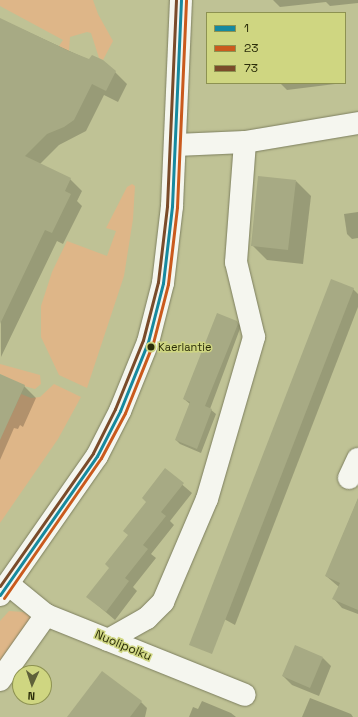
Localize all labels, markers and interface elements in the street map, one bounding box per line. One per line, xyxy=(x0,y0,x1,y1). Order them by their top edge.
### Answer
legend xyxy=(206,12,346,84)
text: 1 xyxy=(244,20,249,36)
text: 23 xyxy=(244,40,258,56)
text: 73 xyxy=(244,60,258,76)
place label: Kaerlantie xyxy=(158,340,211,354)
marker: Kaerlantie xyxy=(146,342,156,352)
street label: Nuolipolku xyxy=(92,628,154,664)
north arrow xyxy=(12,665,52,705)
text: N xyxy=(27,689,35,703)

